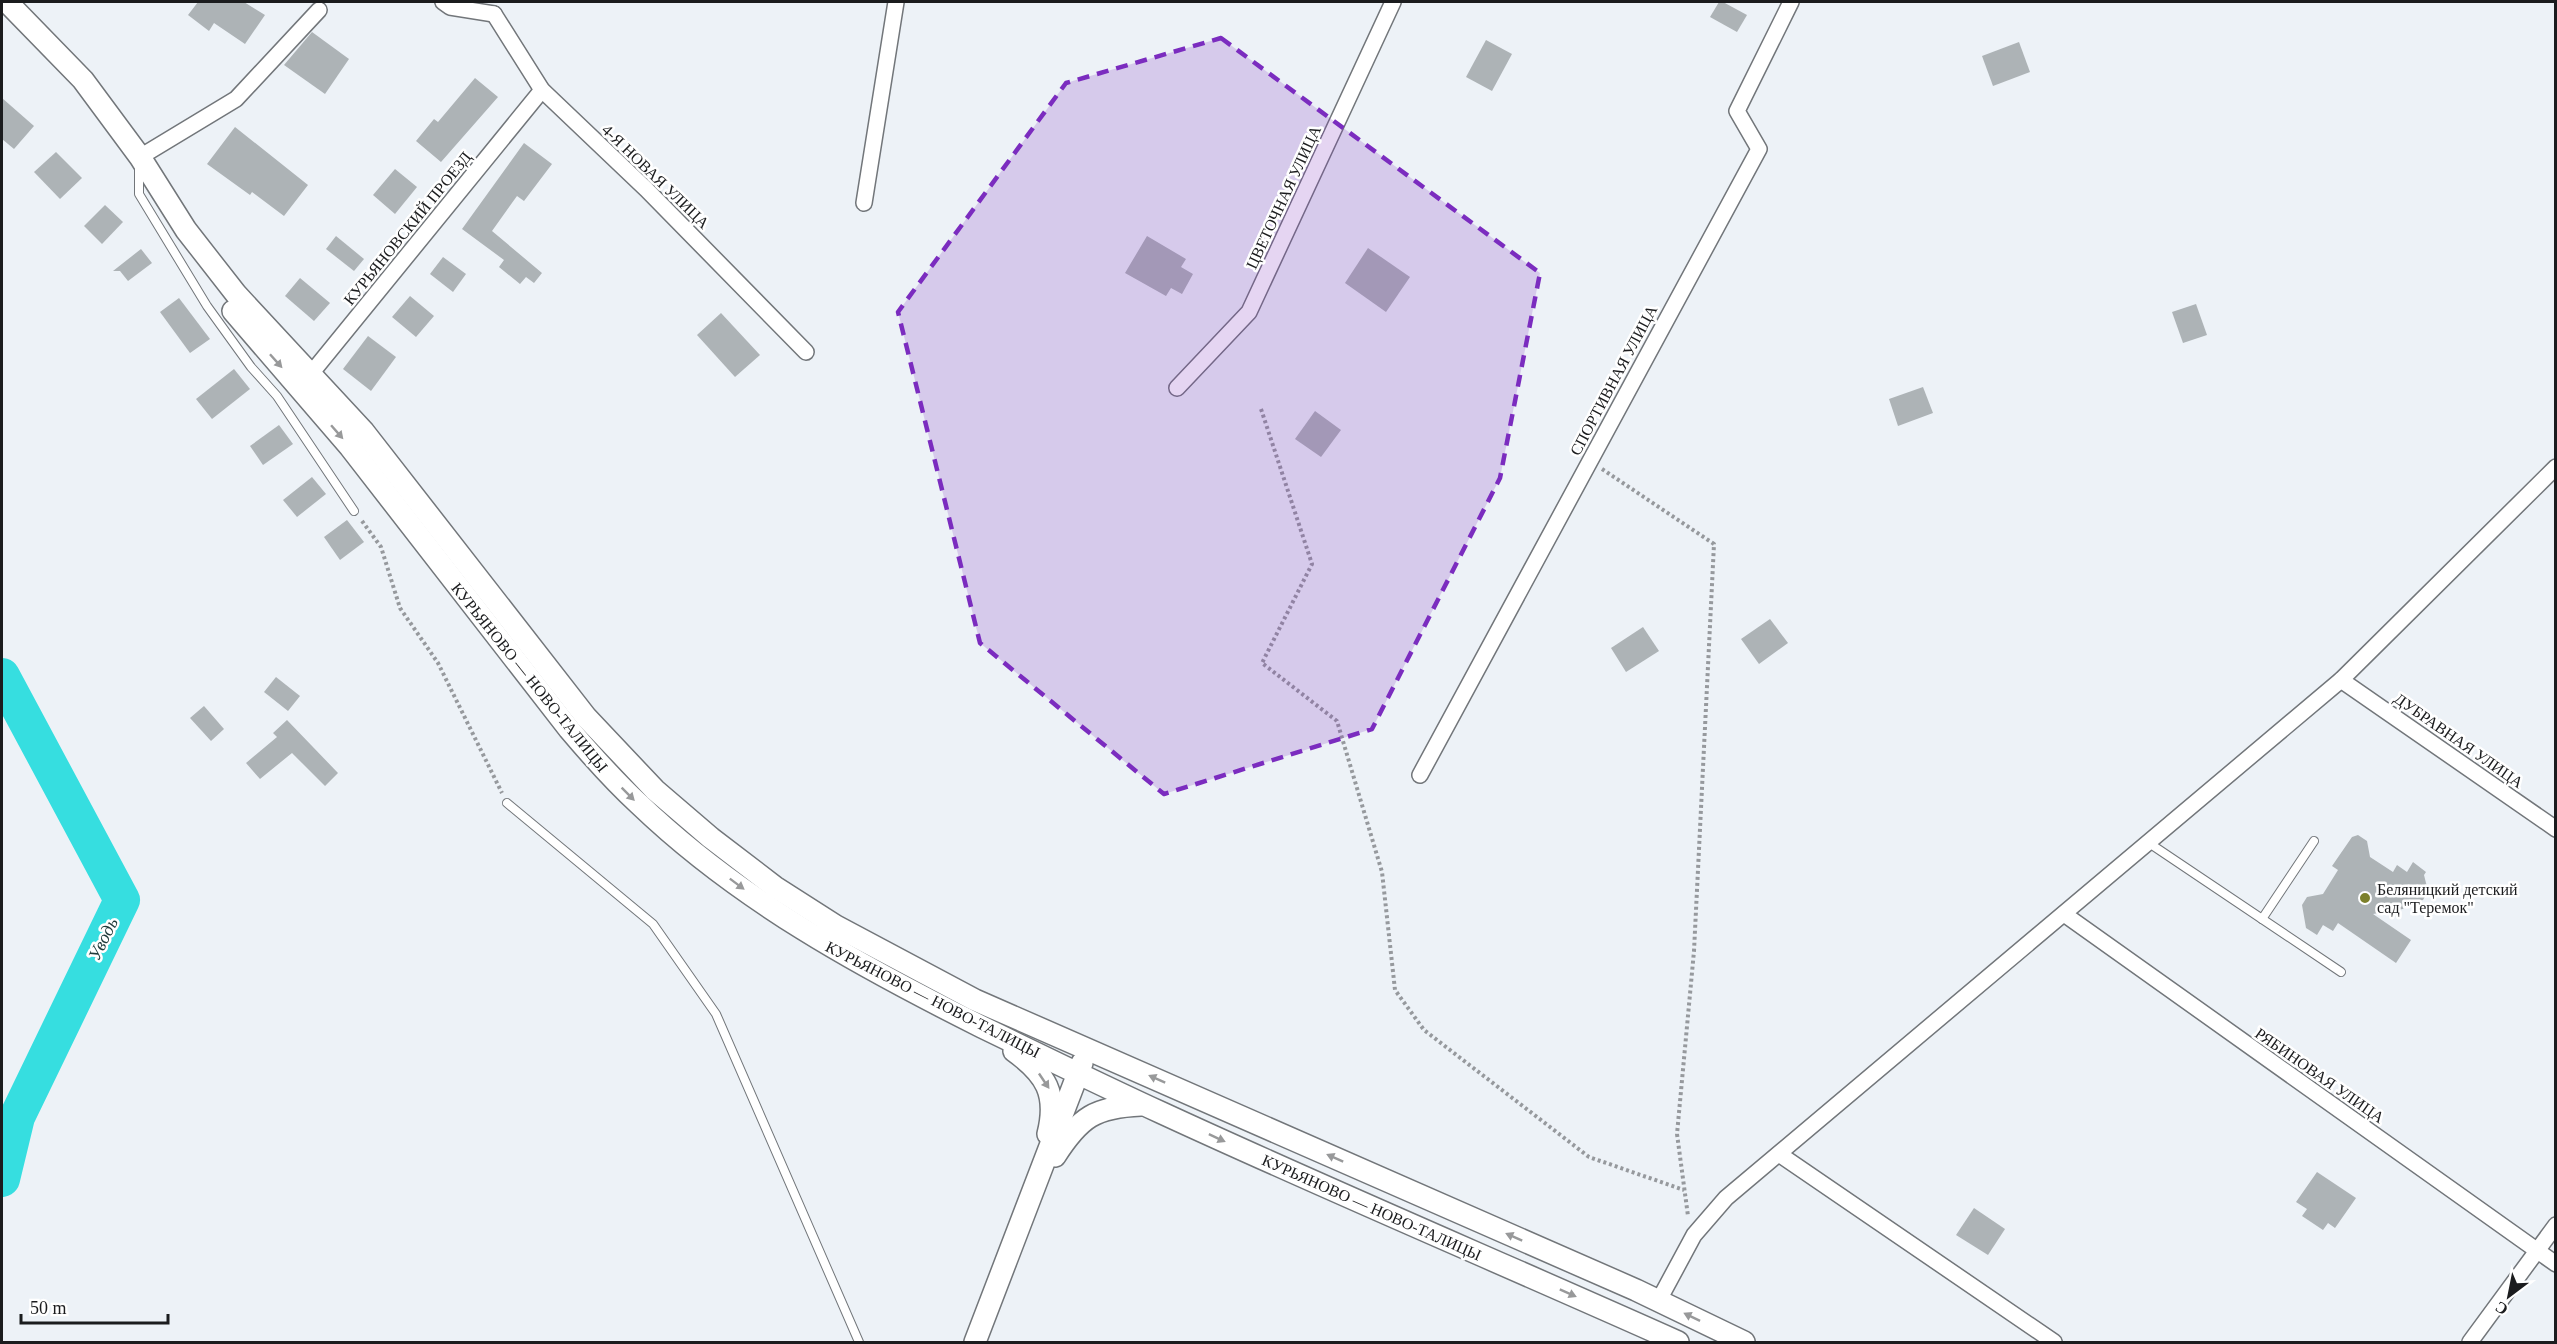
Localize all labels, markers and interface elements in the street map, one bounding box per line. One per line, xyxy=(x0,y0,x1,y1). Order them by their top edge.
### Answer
street label: 4-Я НОВАЯ УЛИЦА xyxy=(598,121,713,233)
street label: ЦВЕТОЧНАЯ УЛИЦА xyxy=(1243,123,1325,272)
street label: КУРЬЯНОВСКИЙ ПРОЕЗД xyxy=(340,148,475,309)
street label: СПОРТИВНАЯ УЛИЦА xyxy=(1567,302,1661,459)
one-way arrow xyxy=(270,354,283,369)
one-way arrow xyxy=(330,424,343,439)
street label: КУРЬЯНОВО — НОВО-ТАЛИЦЫ xyxy=(447,579,611,776)
street label: ДУБРАВНАЯ УЛИЦА xyxy=(2390,689,2527,792)
one-way arrow xyxy=(621,786,635,801)
one-way arrow xyxy=(728,878,744,890)
place label: Беляницкий детский сад "Теремок" xyxy=(2377,881,2518,917)
marker: Беляницкий детский сад "Теремок" xyxy=(2358,891,2372,905)
water label: Уводь xyxy=(84,914,122,964)
street label: КУРЬЯНОВО — НОВО-ТАЛИЦЫ xyxy=(822,938,1043,1062)
street label: РЯБИНОВАЯ УЛИЦА xyxy=(2251,1024,2388,1127)
one-way arrow xyxy=(1038,1073,1049,1090)
one-way arrow xyxy=(1148,1074,1166,1083)
one-way arrow xyxy=(1208,1134,1225,1143)
street label: КУРЬЯНОВО — НОВО-ТАЛИЦЫ xyxy=(1259,1151,1484,1265)
one-way arrow xyxy=(1326,1153,1344,1163)
one-way arrow xyxy=(1504,1232,1522,1242)
north arrow xyxy=(2479,1266,2539,1326)
scale bar xyxy=(21,1287,168,1325)
one-way arrow xyxy=(1559,1289,1577,1299)
text: 50 m xyxy=(30,1298,67,1318)
text: С xyxy=(2492,1298,2511,1319)
one-way arrow xyxy=(1683,1312,1700,1321)

